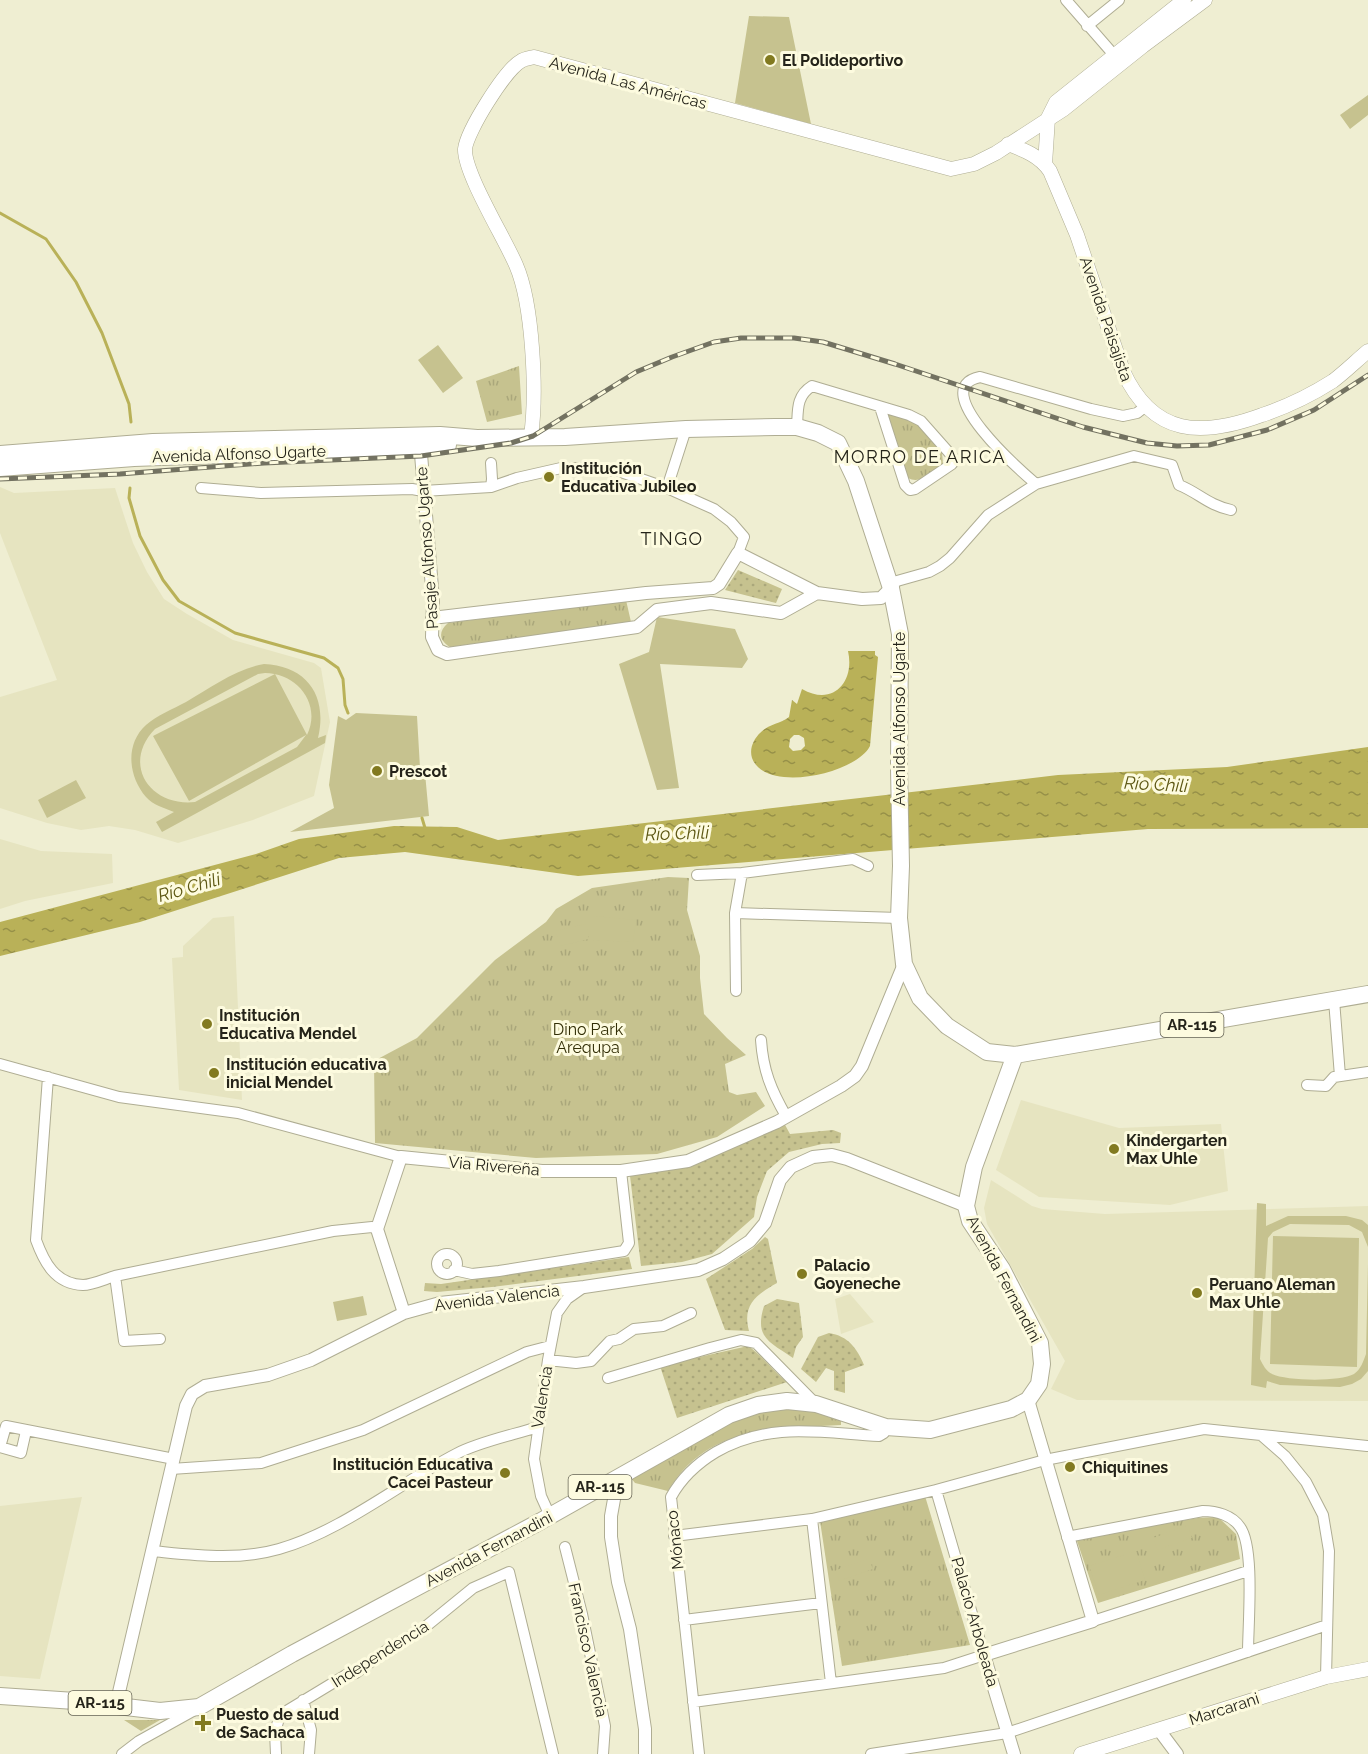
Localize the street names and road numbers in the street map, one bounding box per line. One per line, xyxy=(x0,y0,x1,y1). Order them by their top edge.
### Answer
street label: Avenida Las Américas xyxy=(547,53,709,113)
street label: Avenida Paisajista xyxy=(1076,254,1136,384)
street label: Avenida Alfonso Ugarte xyxy=(152,441,326,467)
street label: Pasaje Alfonso Ugarte xyxy=(412,466,442,630)
street label: Avenida Alfonso Ugarte xyxy=(890,632,909,806)
road number: AR-115 xyxy=(1160,1013,1224,1037)
street label: Via Rivereña xyxy=(448,1153,540,1179)
street label: Avenida Fernandini xyxy=(963,1212,1045,1346)
street label: Avenida Valencia xyxy=(433,1281,561,1315)
street label: Valencia xyxy=(528,1364,556,1430)
road number: AR-115 xyxy=(568,1475,632,1499)
street label: Avenida Fernandini xyxy=(422,1508,556,1590)
street label: Mónaco xyxy=(662,1509,688,1571)
street label: Palacio Arboleada xyxy=(947,1555,1003,1689)
street label: Francisco Valencia xyxy=(564,1581,612,1719)
street label: Independencia xyxy=(328,1617,432,1691)
street label: Marcarani xyxy=(1187,1689,1261,1729)
road number: AR-115 xyxy=(68,1691,132,1715)

